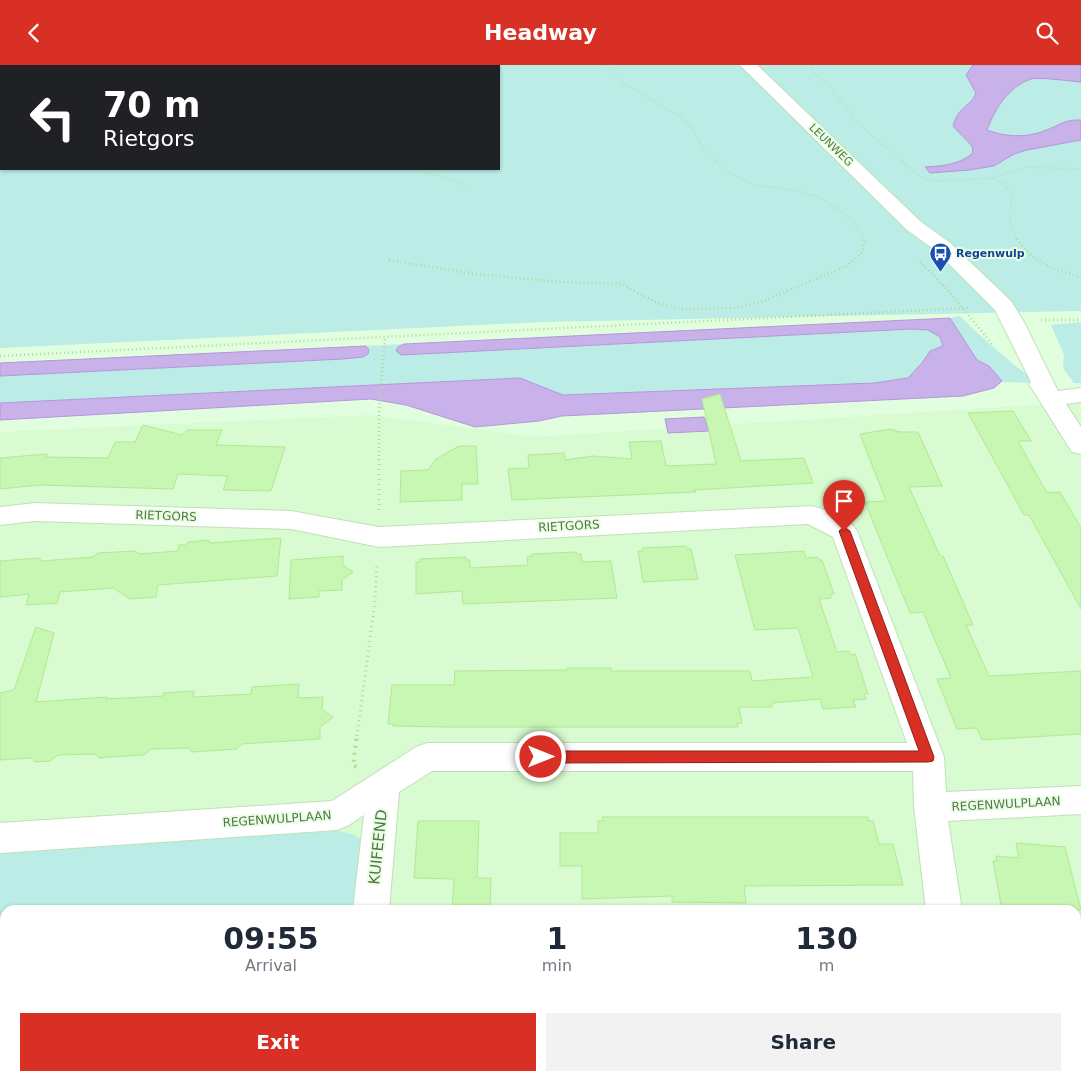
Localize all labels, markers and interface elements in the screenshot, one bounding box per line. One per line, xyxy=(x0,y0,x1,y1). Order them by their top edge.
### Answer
icon: back xyxy=(20,19,48,47)
icon: search xyxy=(1033,19,1061,47)
text: Headway xyxy=(484,20,597,45)
icon: left xyxy=(20,85,85,150)
text: 70 m xyxy=(103,85,200,125)
street label: LEUNWEG xyxy=(806,121,856,169)
text: Rietgors xyxy=(103,126,195,151)
bus stop icon: Regenwulp xyxy=(928,241,952,272)
place label: Regenwulp xyxy=(956,247,1025,260)
pin xyxy=(823,480,865,531)
icon: arrive xyxy=(830,487,858,515)
street label: RIETGORS xyxy=(135,508,197,524)
street label: RIETGORS xyxy=(538,517,600,535)
position arrow xyxy=(514,730,566,782)
street label: REGENWULPLAAN xyxy=(951,794,1061,814)
street label: REGENWULPLAAN xyxy=(222,808,332,830)
street label: KUIFEEND xyxy=(365,809,391,885)
text: 09:55 xyxy=(223,921,319,956)
text: 1 xyxy=(546,921,567,956)
text: 130 xyxy=(795,921,858,956)
text: Arrival xyxy=(245,956,297,975)
text: min xyxy=(542,956,572,975)
text: m xyxy=(819,956,834,975)
button: Exit xyxy=(20,1013,536,1071)
button: Share xyxy=(546,1013,1061,1071)

